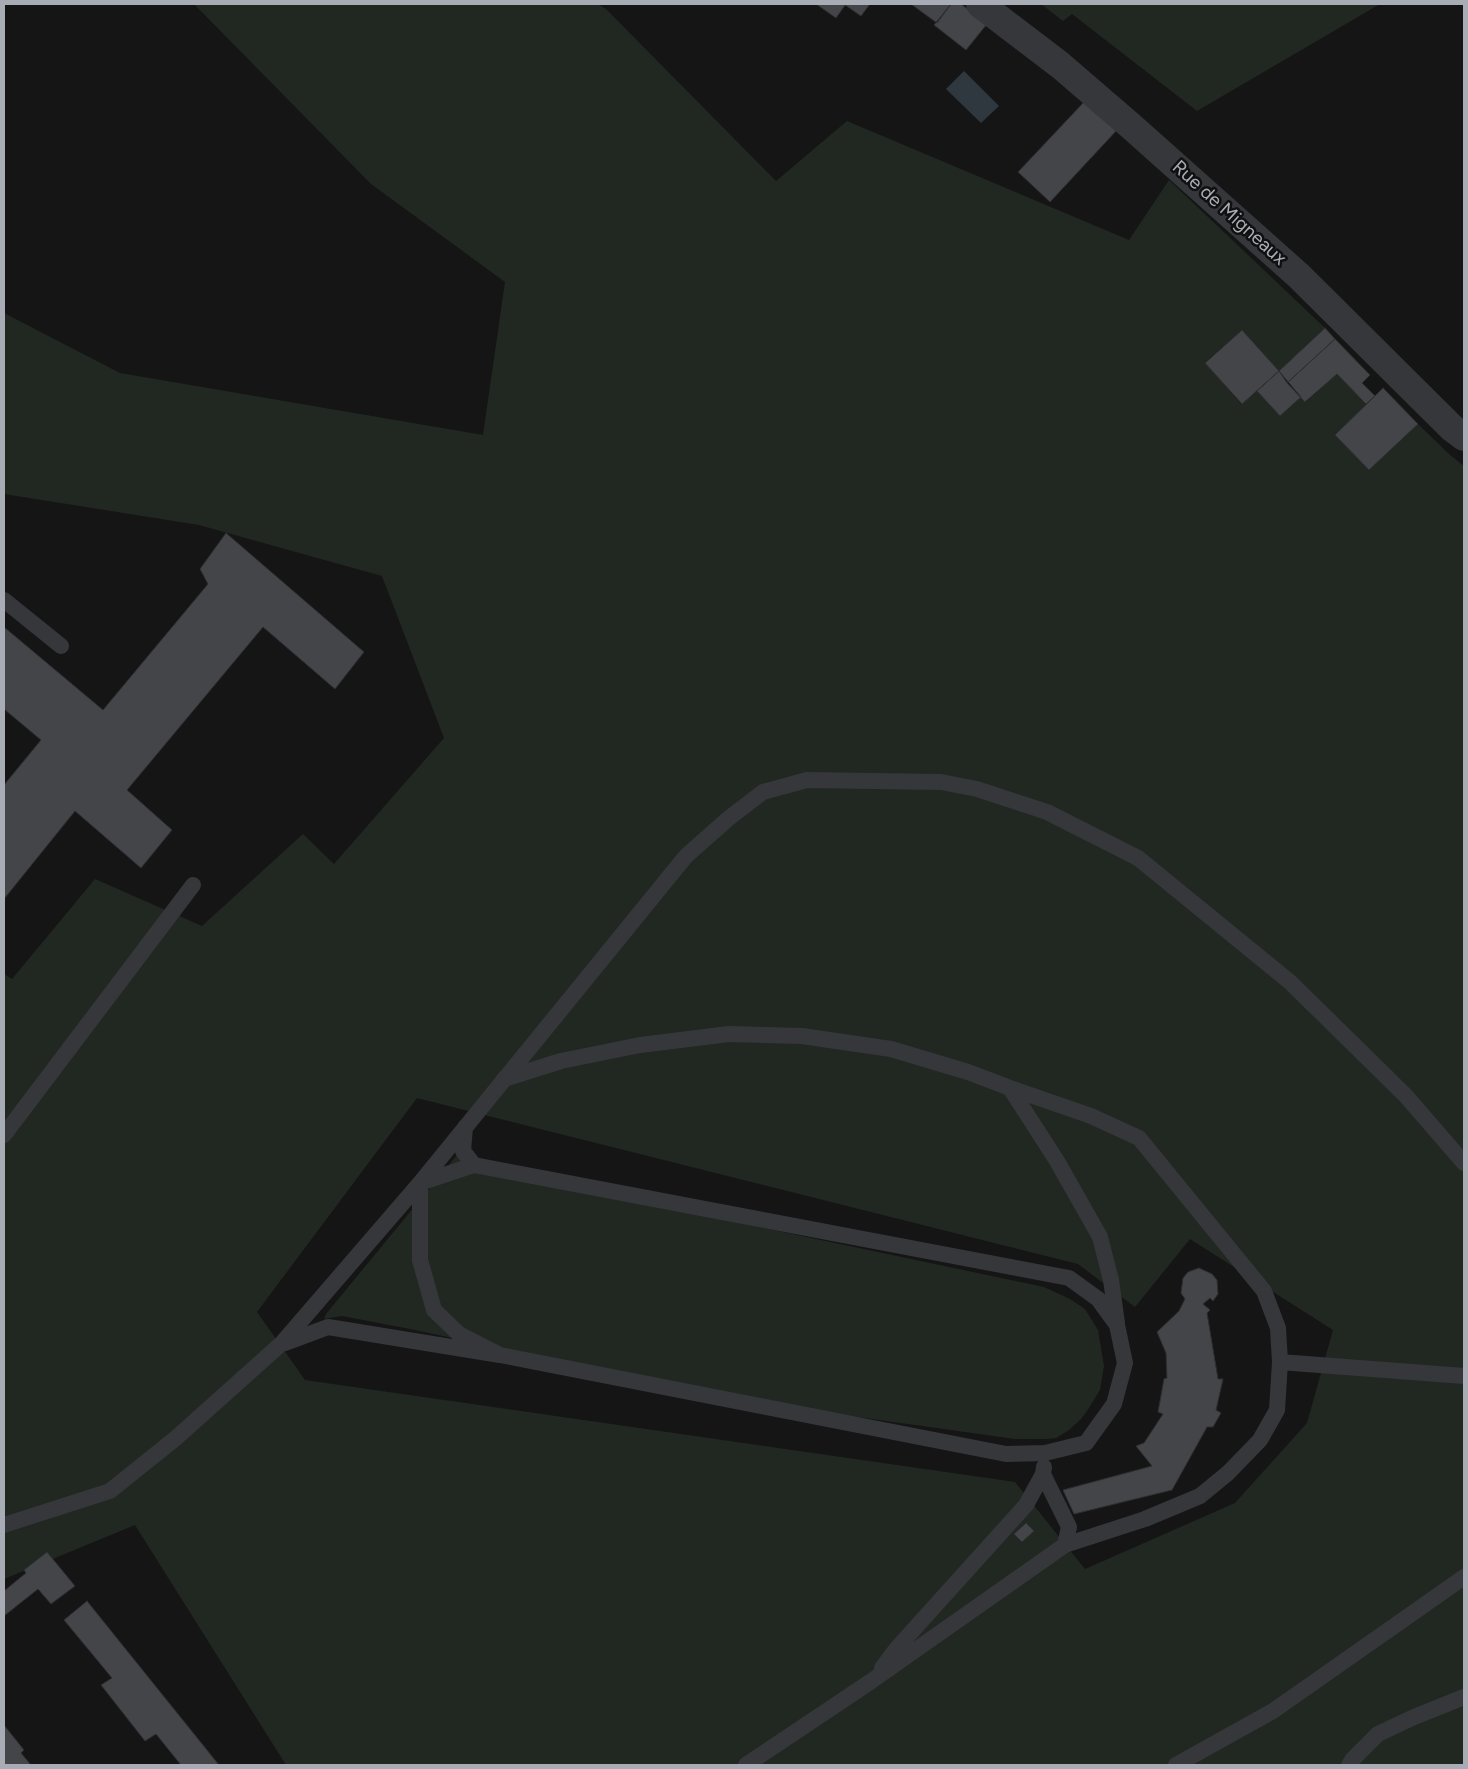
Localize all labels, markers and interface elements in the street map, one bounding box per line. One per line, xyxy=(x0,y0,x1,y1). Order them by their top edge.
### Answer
street label: Rue de Migneaux xyxy=(1167,156,1291,270)

